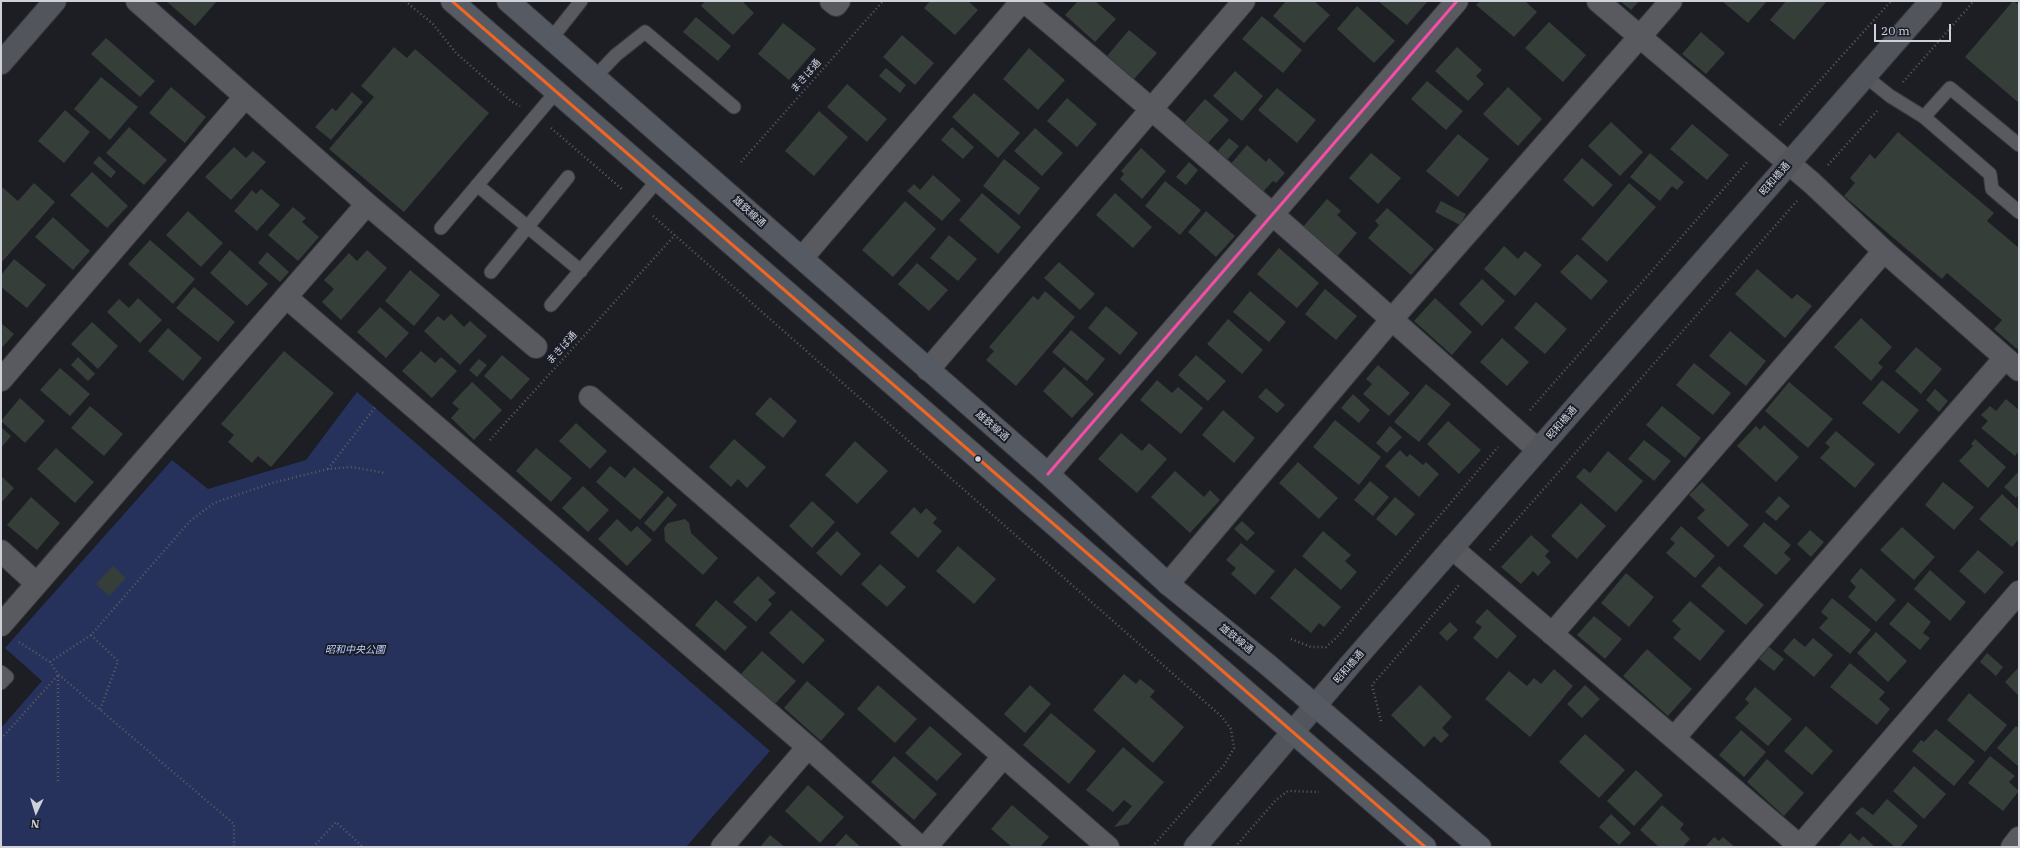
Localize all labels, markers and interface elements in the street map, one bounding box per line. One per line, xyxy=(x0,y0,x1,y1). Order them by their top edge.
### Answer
scale bar xyxy=(1876,16,1953,42)
text: 20 m xyxy=(1881,23,1910,38)
street label: まきば通 xyxy=(788,57,824,95)
street label: 昭和橋通 xyxy=(1757,160,1793,198)
street label: 雄鉄線通 xyxy=(730,194,768,230)
street label: まきば通 xyxy=(544,329,580,367)
street label: 昭和橋通 xyxy=(1544,404,1580,442)
street label: 雄鉄線通 xyxy=(973,408,1011,444)
unlabelled marker xyxy=(973,454,983,464)
street label: 雄鉄線通 xyxy=(1217,622,1255,656)
park label: 昭和中央公園 xyxy=(325,644,385,656)
street label: 昭和橋通 xyxy=(1331,648,1367,686)
north arrow xyxy=(16,792,56,832)
text: N xyxy=(30,817,40,831)

